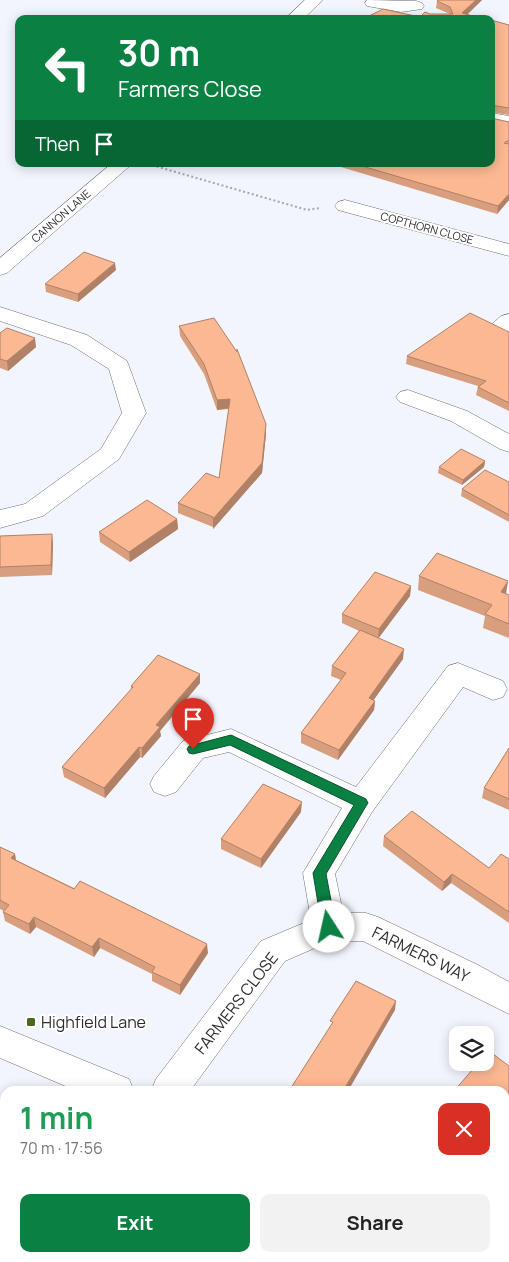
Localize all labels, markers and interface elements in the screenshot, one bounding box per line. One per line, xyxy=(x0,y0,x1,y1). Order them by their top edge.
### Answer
text: 30 m xyxy=(118,29,200,77)
icon: left xyxy=(35,35,100,100)
text: Farmers Close xyxy=(118,74,262,104)
icon: arrive xyxy=(90,130,118,158)
text: Then xyxy=(35,131,80,157)
street label: CANNON LANE xyxy=(28,186,93,245)
street label: COPTHORN CLOSE xyxy=(379,208,475,247)
pin xyxy=(172,698,214,749)
icon: arrive xyxy=(179,705,207,733)
position arrow xyxy=(302,900,354,952)
street label: FARMERS WAY xyxy=(369,921,473,987)
street label: FARMERS CLOSE xyxy=(189,947,283,1059)
place label: Highfield Lane xyxy=(41,1011,146,1033)
marker: Highfield Lane xyxy=(25,1016,37,1028)
map controls xyxy=(449,1026,494,1071)
button: layers xyxy=(449,1026,494,1071)
text: 1 min xyxy=(20,1097,93,1138)
button: close xyxy=(438,1103,490,1155)
text: 70 m · 17:56 xyxy=(20,1137,103,1159)
button: Exit xyxy=(20,1194,250,1252)
button: Share xyxy=(260,1194,490,1252)

